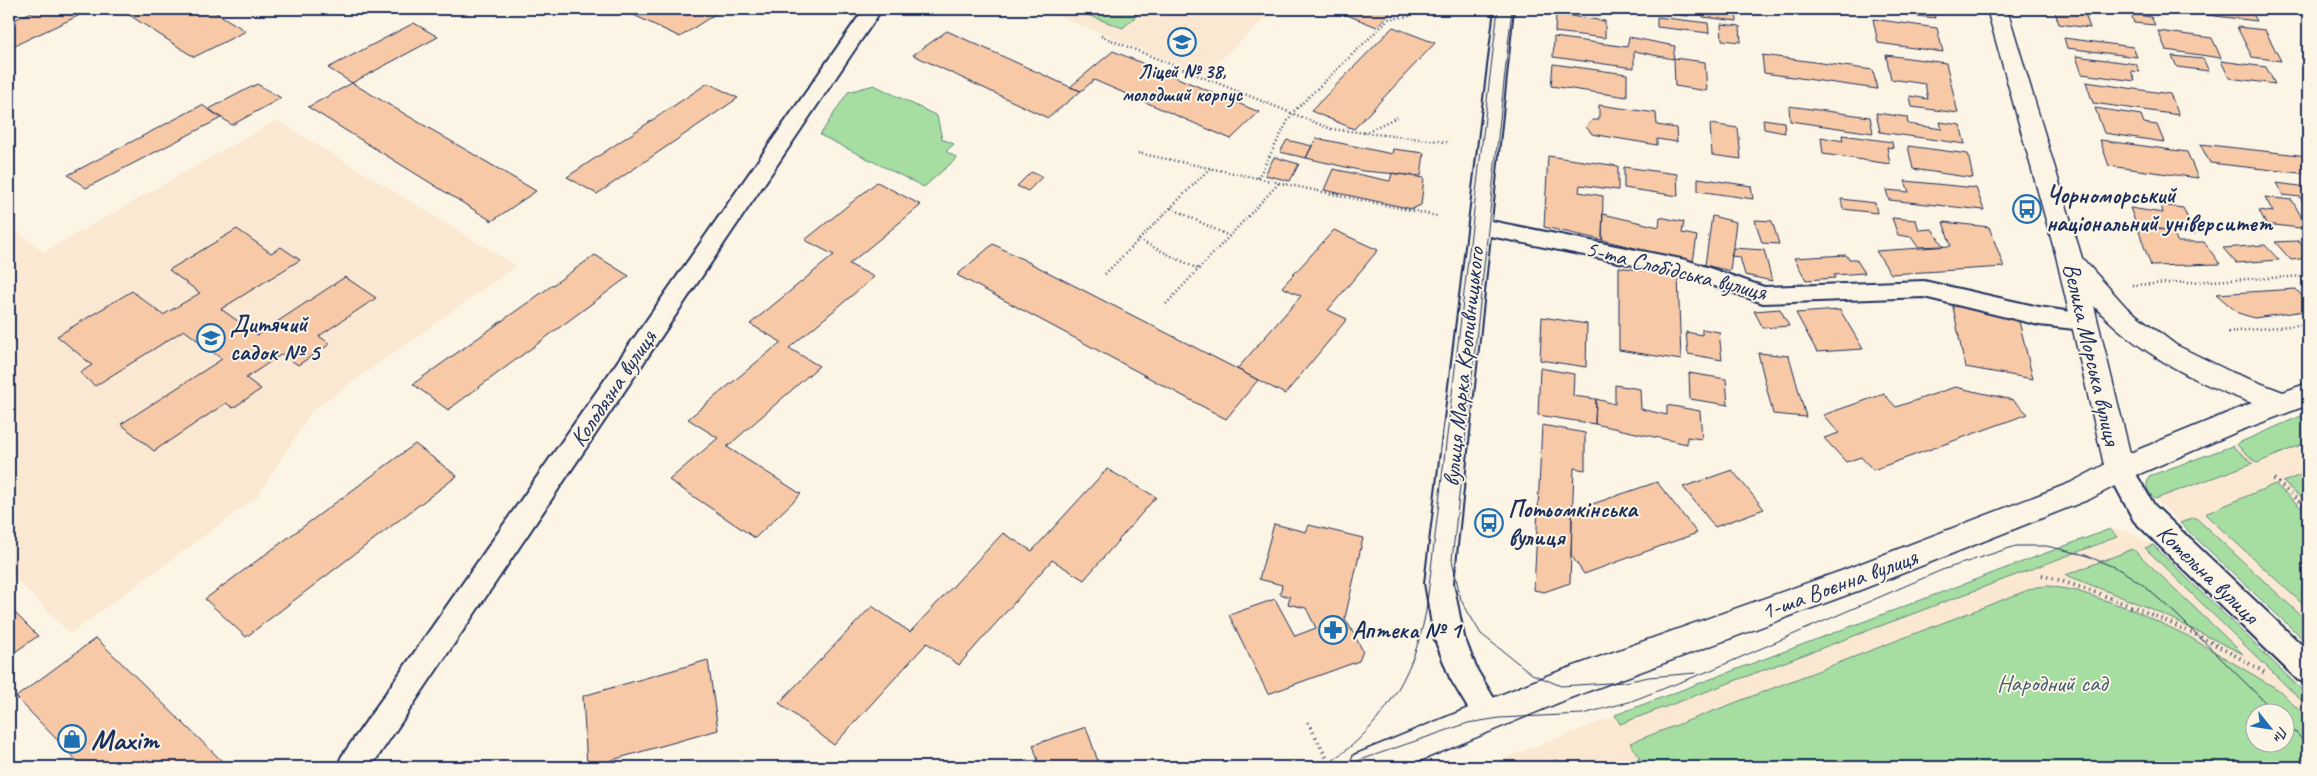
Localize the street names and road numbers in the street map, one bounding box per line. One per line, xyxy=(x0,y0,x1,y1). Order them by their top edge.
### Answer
street label: 5-та Слобідська вулиця xyxy=(1582,233,1771,307)
street label: вулиця Марка Кропивницького xyxy=(1436,244,1491,488)
street label: Велика Морська вулиця xyxy=(2056,260,2128,449)
street label: Колодязна вулиця xyxy=(563,323,664,452)
street label: Котельна вулиця xyxy=(2151,518,2267,631)
street label: 1-ша Воєнна вулиця xyxy=(1757,541,1923,626)

